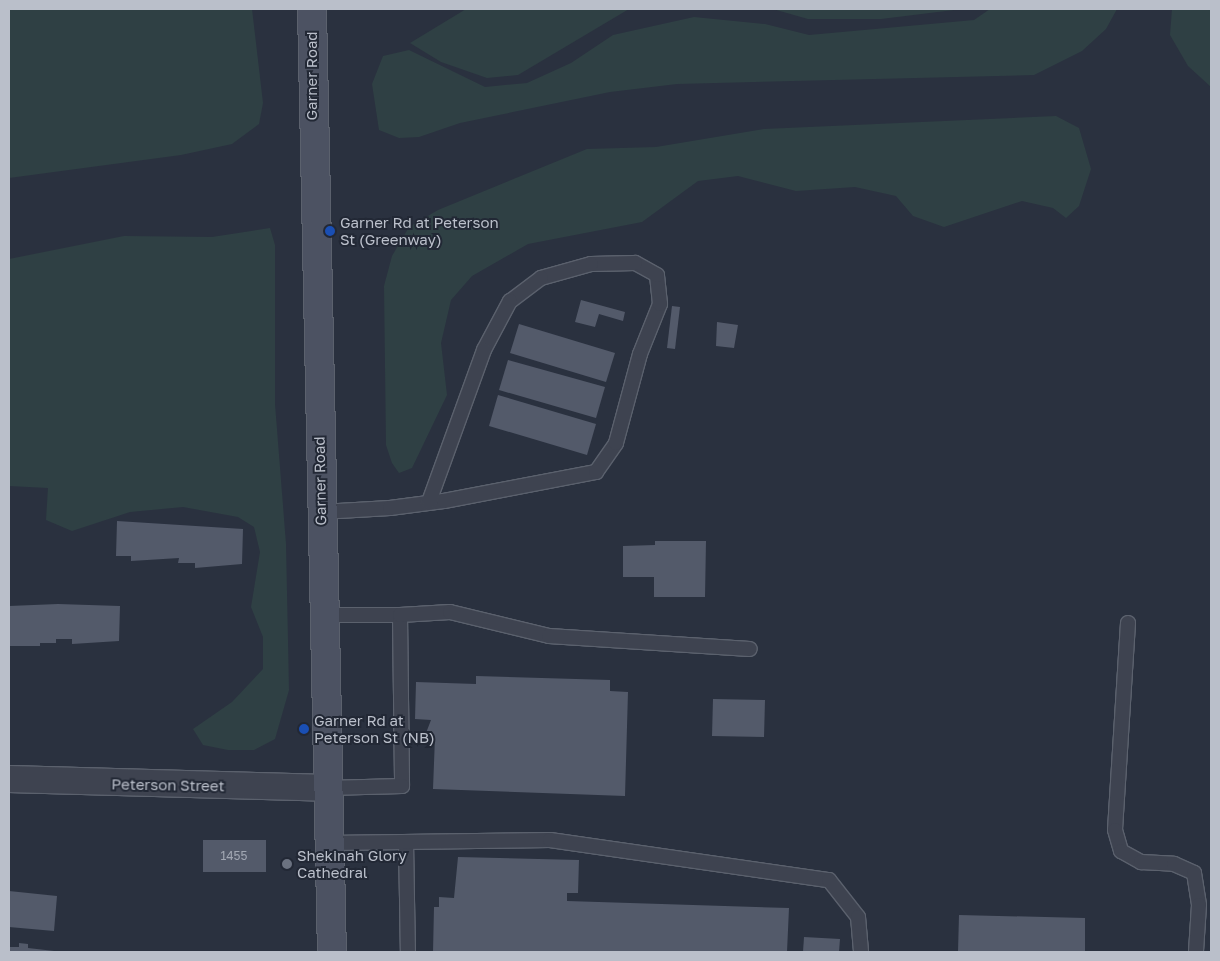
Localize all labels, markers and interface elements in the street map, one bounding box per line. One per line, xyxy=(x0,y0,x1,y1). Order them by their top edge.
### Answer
street label: Garner Road xyxy=(303,31,321,121)
place label: Garner Rd at Peterson St (Greenway) xyxy=(340,213,499,248)
marker: Garner Rd at Peterson St (Greenway) xyxy=(324,225,336,237)
street label: Garner Road xyxy=(310,436,330,526)
place label: Garner Rd at Peterson St (NB) xyxy=(314,711,435,746)
marker: Garner Rd at Peterson St (NB) xyxy=(298,723,310,735)
street label: Peterson Street xyxy=(111,775,225,795)
place label: Shekinah Glory Cathedral xyxy=(297,846,407,881)
house number: 1455 xyxy=(220,849,248,863)
marker: Shekinah Glory Cathedral xyxy=(281,858,293,870)

